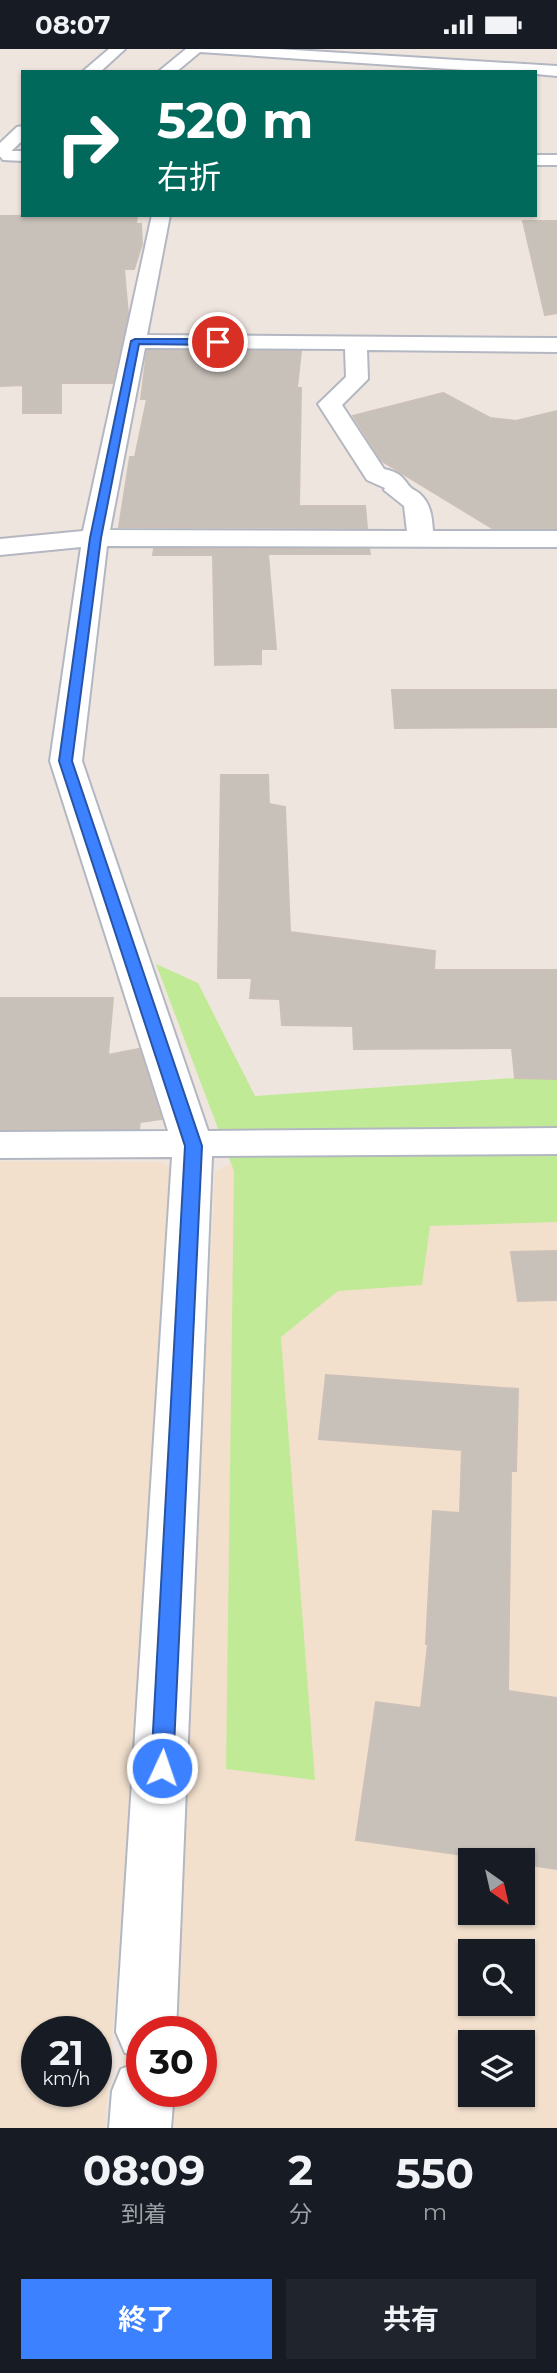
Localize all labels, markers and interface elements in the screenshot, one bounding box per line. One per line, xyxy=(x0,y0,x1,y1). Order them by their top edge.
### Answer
text: 08:07 xyxy=(35,9,110,41)
text: 520 m xyxy=(157,91,313,150)
icon: right xyxy=(42,98,133,189)
text: 右折 xyxy=(157,157,221,196)
pin xyxy=(188,312,248,372)
icon: arrive xyxy=(199,323,237,361)
position arrow xyxy=(125,1731,199,1805)
north arrow xyxy=(458,1848,536,1925)
map controls xyxy=(458,1848,535,2107)
button: search xyxy=(458,1939,535,2016)
speed limit sign: 30 xyxy=(126,2016,217,2107)
button: layers xyxy=(458,2030,535,2107)
text: 21 xyxy=(49,2031,84,2074)
text: km/h xyxy=(42,2068,91,2090)
text: 08:09 xyxy=(83,2144,205,2196)
text: 2 xyxy=(288,2144,313,2196)
text: 550 xyxy=(396,2147,474,2199)
text: m xyxy=(423,2198,447,2226)
text: 到着 xyxy=(121,2200,167,2228)
text: 分 xyxy=(289,2200,312,2228)
button: 終了 xyxy=(21,2279,272,2359)
button: 共有 xyxy=(286,2279,536,2359)

